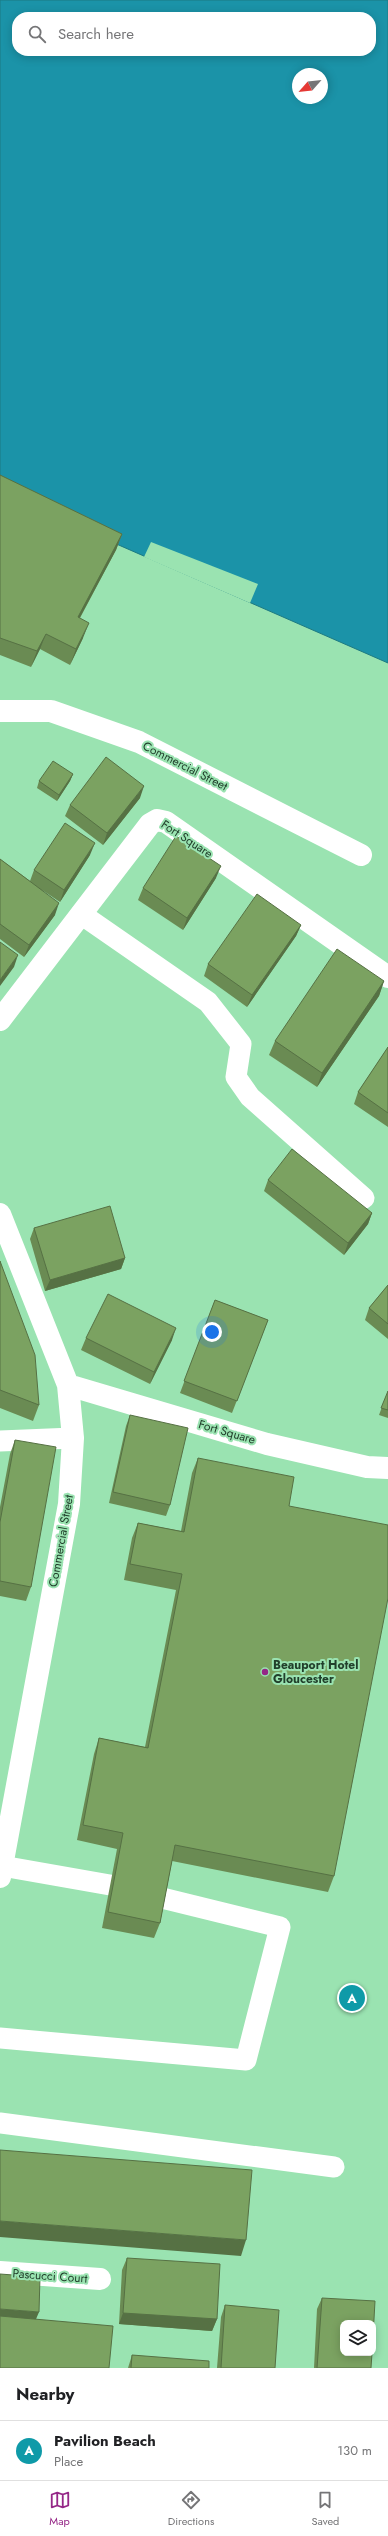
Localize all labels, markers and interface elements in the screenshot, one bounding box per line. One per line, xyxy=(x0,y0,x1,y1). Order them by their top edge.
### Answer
search box xyxy=(12,12,376,56)
icon: search xyxy=(26,23,48,45)
text: Search here xyxy=(58,23,134,45)
north arrow xyxy=(292,68,328,104)
street label: Commercial Street xyxy=(139,737,231,795)
street label: Fort Square xyxy=(158,816,216,862)
your location xyxy=(202,1322,222,1342)
street label: Fort Square xyxy=(196,1415,258,1449)
street label: Commercial Street xyxy=(44,1493,78,1588)
place label: Beauport Hotel Gloucester xyxy=(273,1656,359,1688)
marker: Beauport Hotel Gloucester xyxy=(260,1667,270,1677)
pin: A xyxy=(339,1983,365,2013)
street label: Pascucci Court xyxy=(12,2264,88,2288)
map controls xyxy=(340,2320,376,2356)
button: layers xyxy=(340,2320,376,2356)
text: Nearby xyxy=(16,2382,74,2406)
text: Pavilion Beach xyxy=(54,2430,156,2452)
text: A xyxy=(24,2441,34,2460)
text: 130 m xyxy=(337,2441,372,2460)
text: Place xyxy=(54,2452,83,2471)
tab: Map xyxy=(49,2489,71,2529)
tab: Directions xyxy=(168,2489,214,2529)
tab: Saved xyxy=(312,2489,339,2529)

